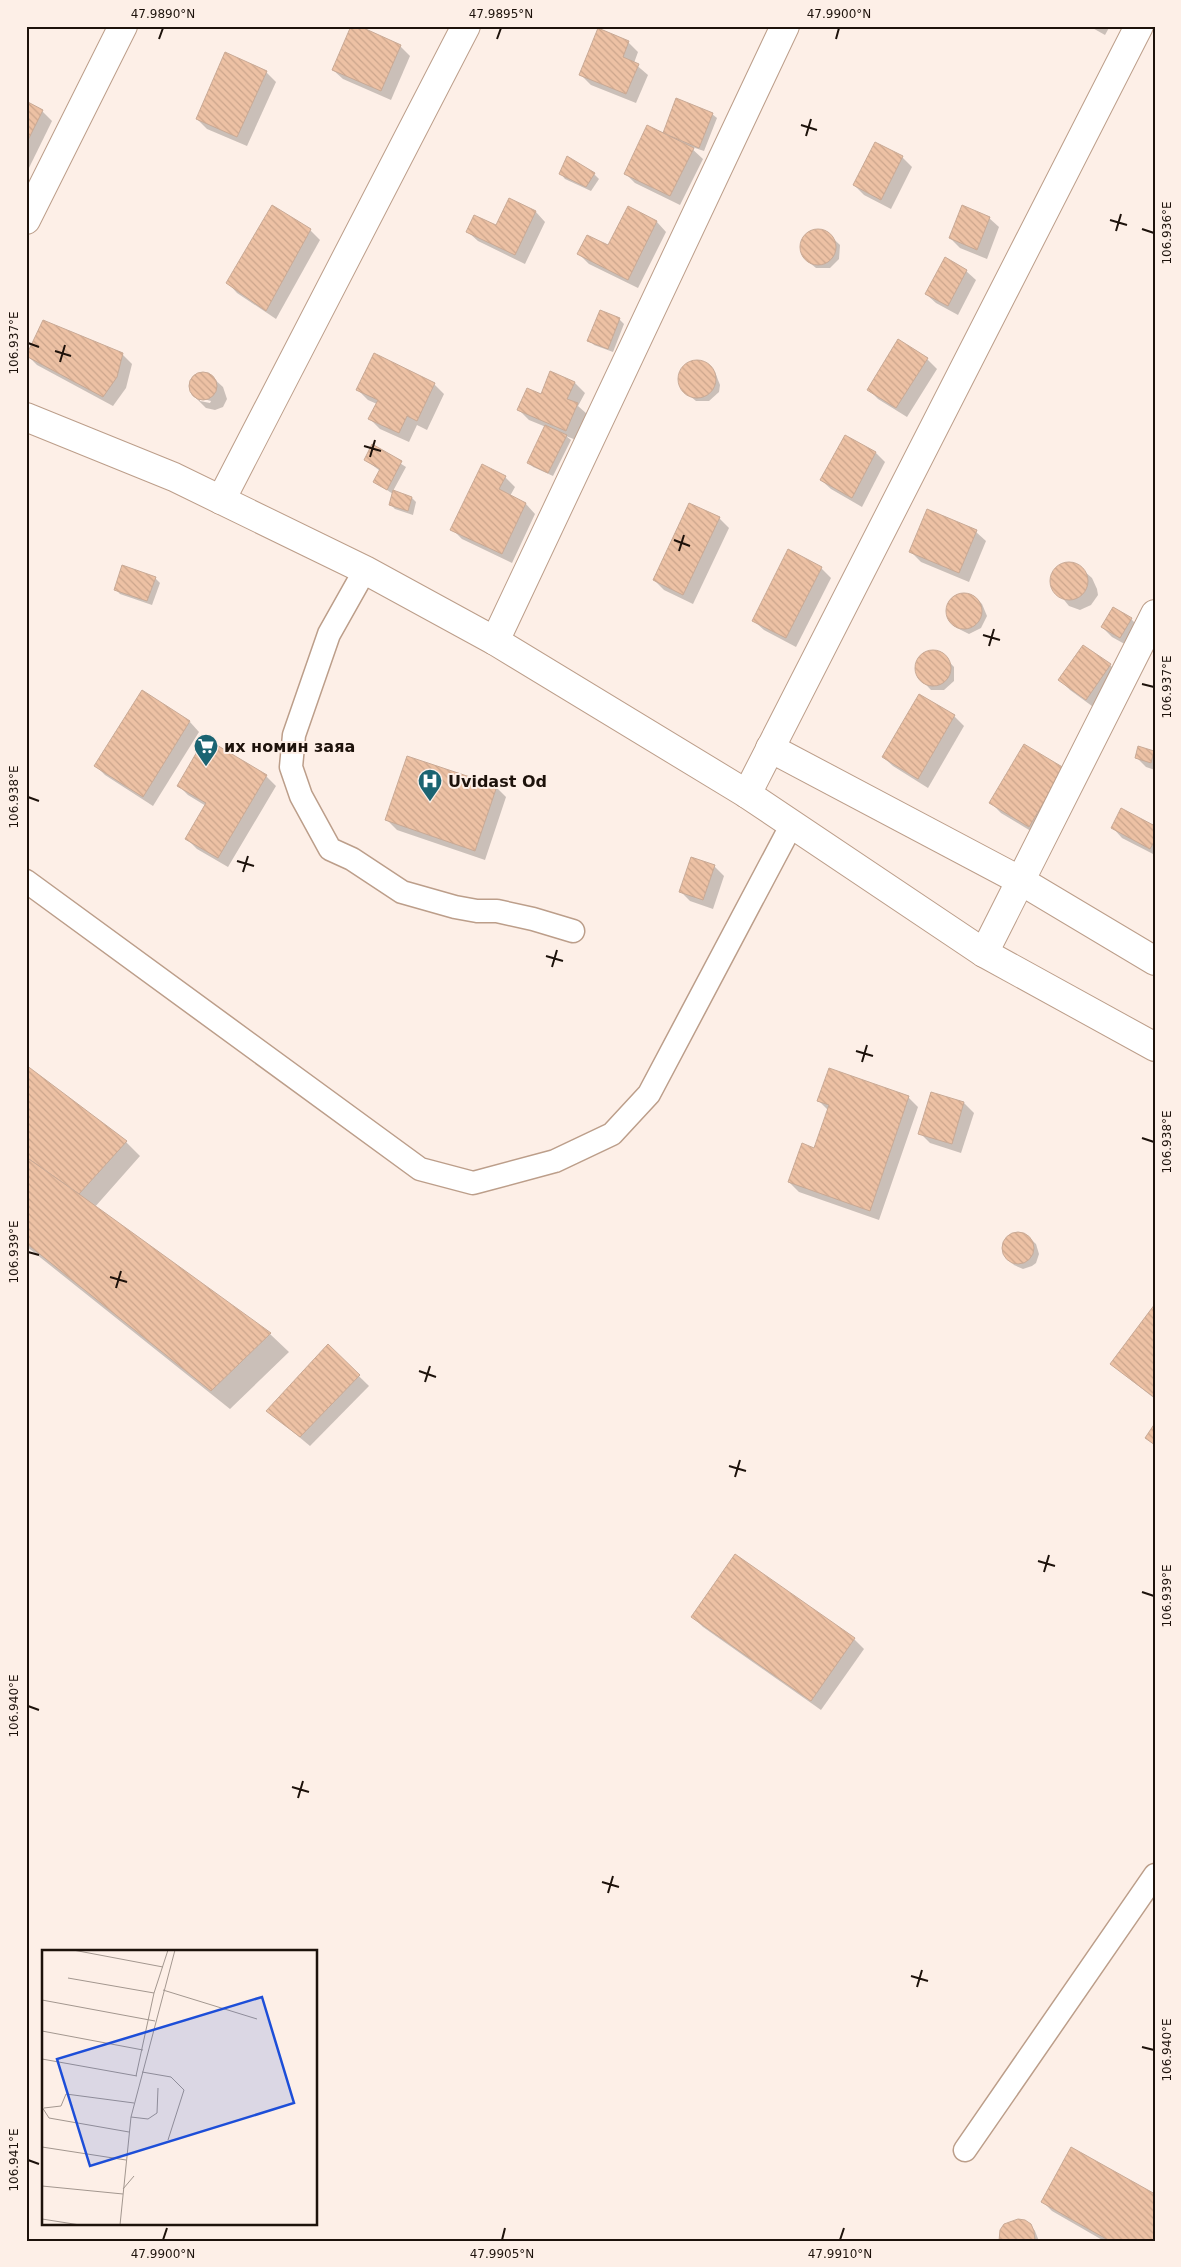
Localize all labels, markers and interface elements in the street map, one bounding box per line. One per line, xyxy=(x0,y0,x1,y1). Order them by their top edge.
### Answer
text: 47.9890°N xyxy=(131,7,195,21)
text: 47.9895°N xyxy=(469,7,533,21)
text: 47.9900°N xyxy=(807,7,871,21)
text: 106.936°E xyxy=(1160,201,1174,265)
text: 106.937°E xyxy=(7,311,21,375)
text: 106.937°E xyxy=(1160,655,1174,719)
supermarket icon: их номин заяа xyxy=(193,733,219,767)
place label: их номин заяа xyxy=(224,737,355,756)
text: 106.938°E xyxy=(7,765,21,829)
hospital icon: Uvidast Od xyxy=(417,768,443,802)
place label: Uvidast Od xyxy=(448,772,547,791)
text: 106.938°E xyxy=(1160,1110,1174,1174)
text: 106.939°E xyxy=(7,1220,21,1284)
text: 106.939°E xyxy=(1160,1564,1174,1628)
text: 106.940°E xyxy=(7,1674,21,1738)
inset map xyxy=(42,1950,318,2224)
text: 106.940°E xyxy=(1160,2018,1174,2082)
text: 106.941°E xyxy=(7,2128,21,2192)
text: 47.9900°N xyxy=(131,2247,195,2261)
text: 47.9905°N xyxy=(470,2247,534,2261)
text: 47.9910°N xyxy=(808,2247,872,2261)

